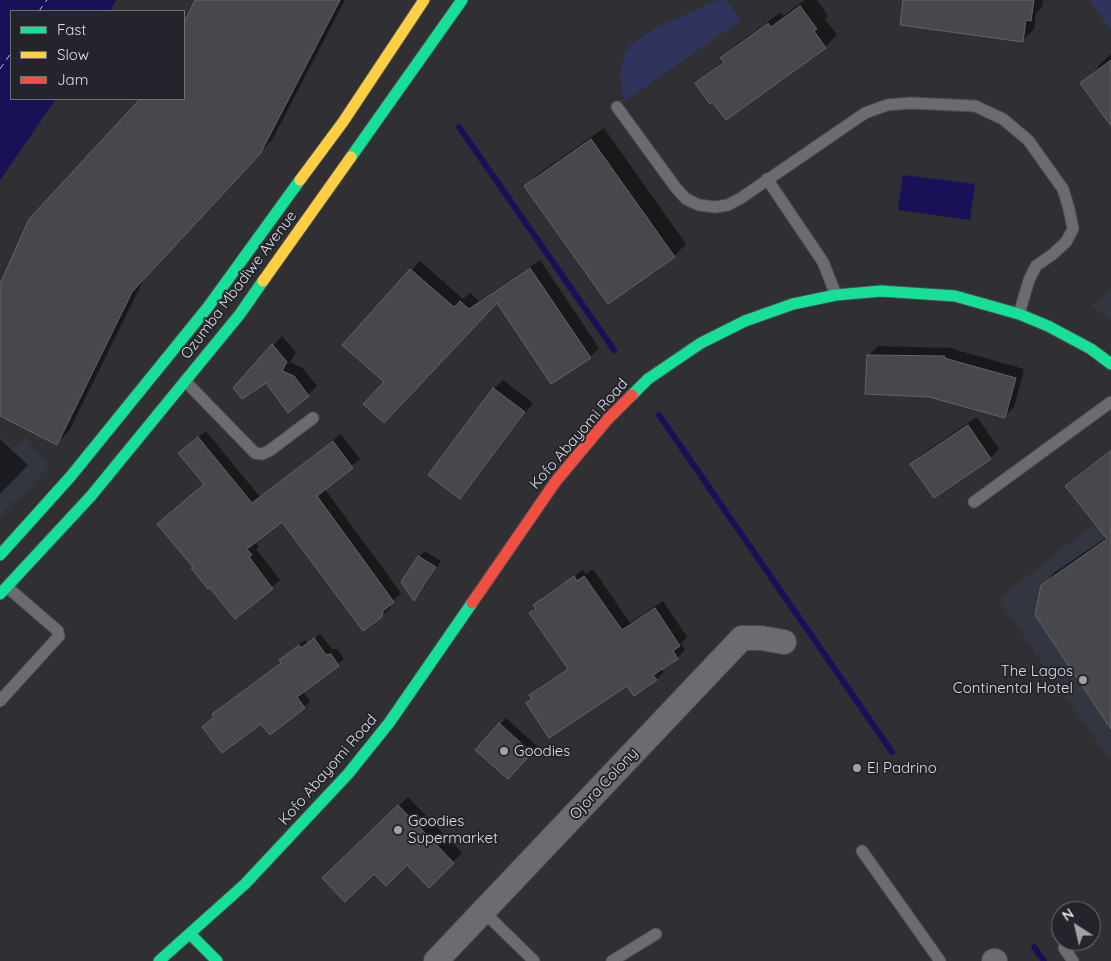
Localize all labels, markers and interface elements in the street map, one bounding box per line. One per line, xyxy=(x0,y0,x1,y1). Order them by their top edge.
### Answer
legend xyxy=(10,10,185,100)
text: Fast xyxy=(57,20,86,39)
text: Slow xyxy=(57,45,89,64)
text: Jam xyxy=(57,70,88,89)
street label: Ozumba Mbadiwe Avenue xyxy=(177,207,301,363)
street label: Kofo Abayomi Road xyxy=(526,375,632,493)
place label: The Lagos Continental Hotel xyxy=(953,662,1073,697)
marker: The Lagos Continental Hotel xyxy=(1077,674,1089,686)
street label: Kofo Abayomi Road xyxy=(275,711,381,829)
place label: Goodies xyxy=(514,742,570,760)
street label: Ojora Colony xyxy=(566,744,642,824)
marker: Goodies xyxy=(498,745,510,757)
place label: El Padrino xyxy=(867,759,937,777)
marker: El Padrino xyxy=(851,762,863,774)
place label: Goodies Supermarket xyxy=(408,812,498,847)
marker: Goodies Supermarket xyxy=(392,824,404,836)
north arrow xyxy=(1051,901,1101,951)
text: N xyxy=(1059,904,1077,925)

